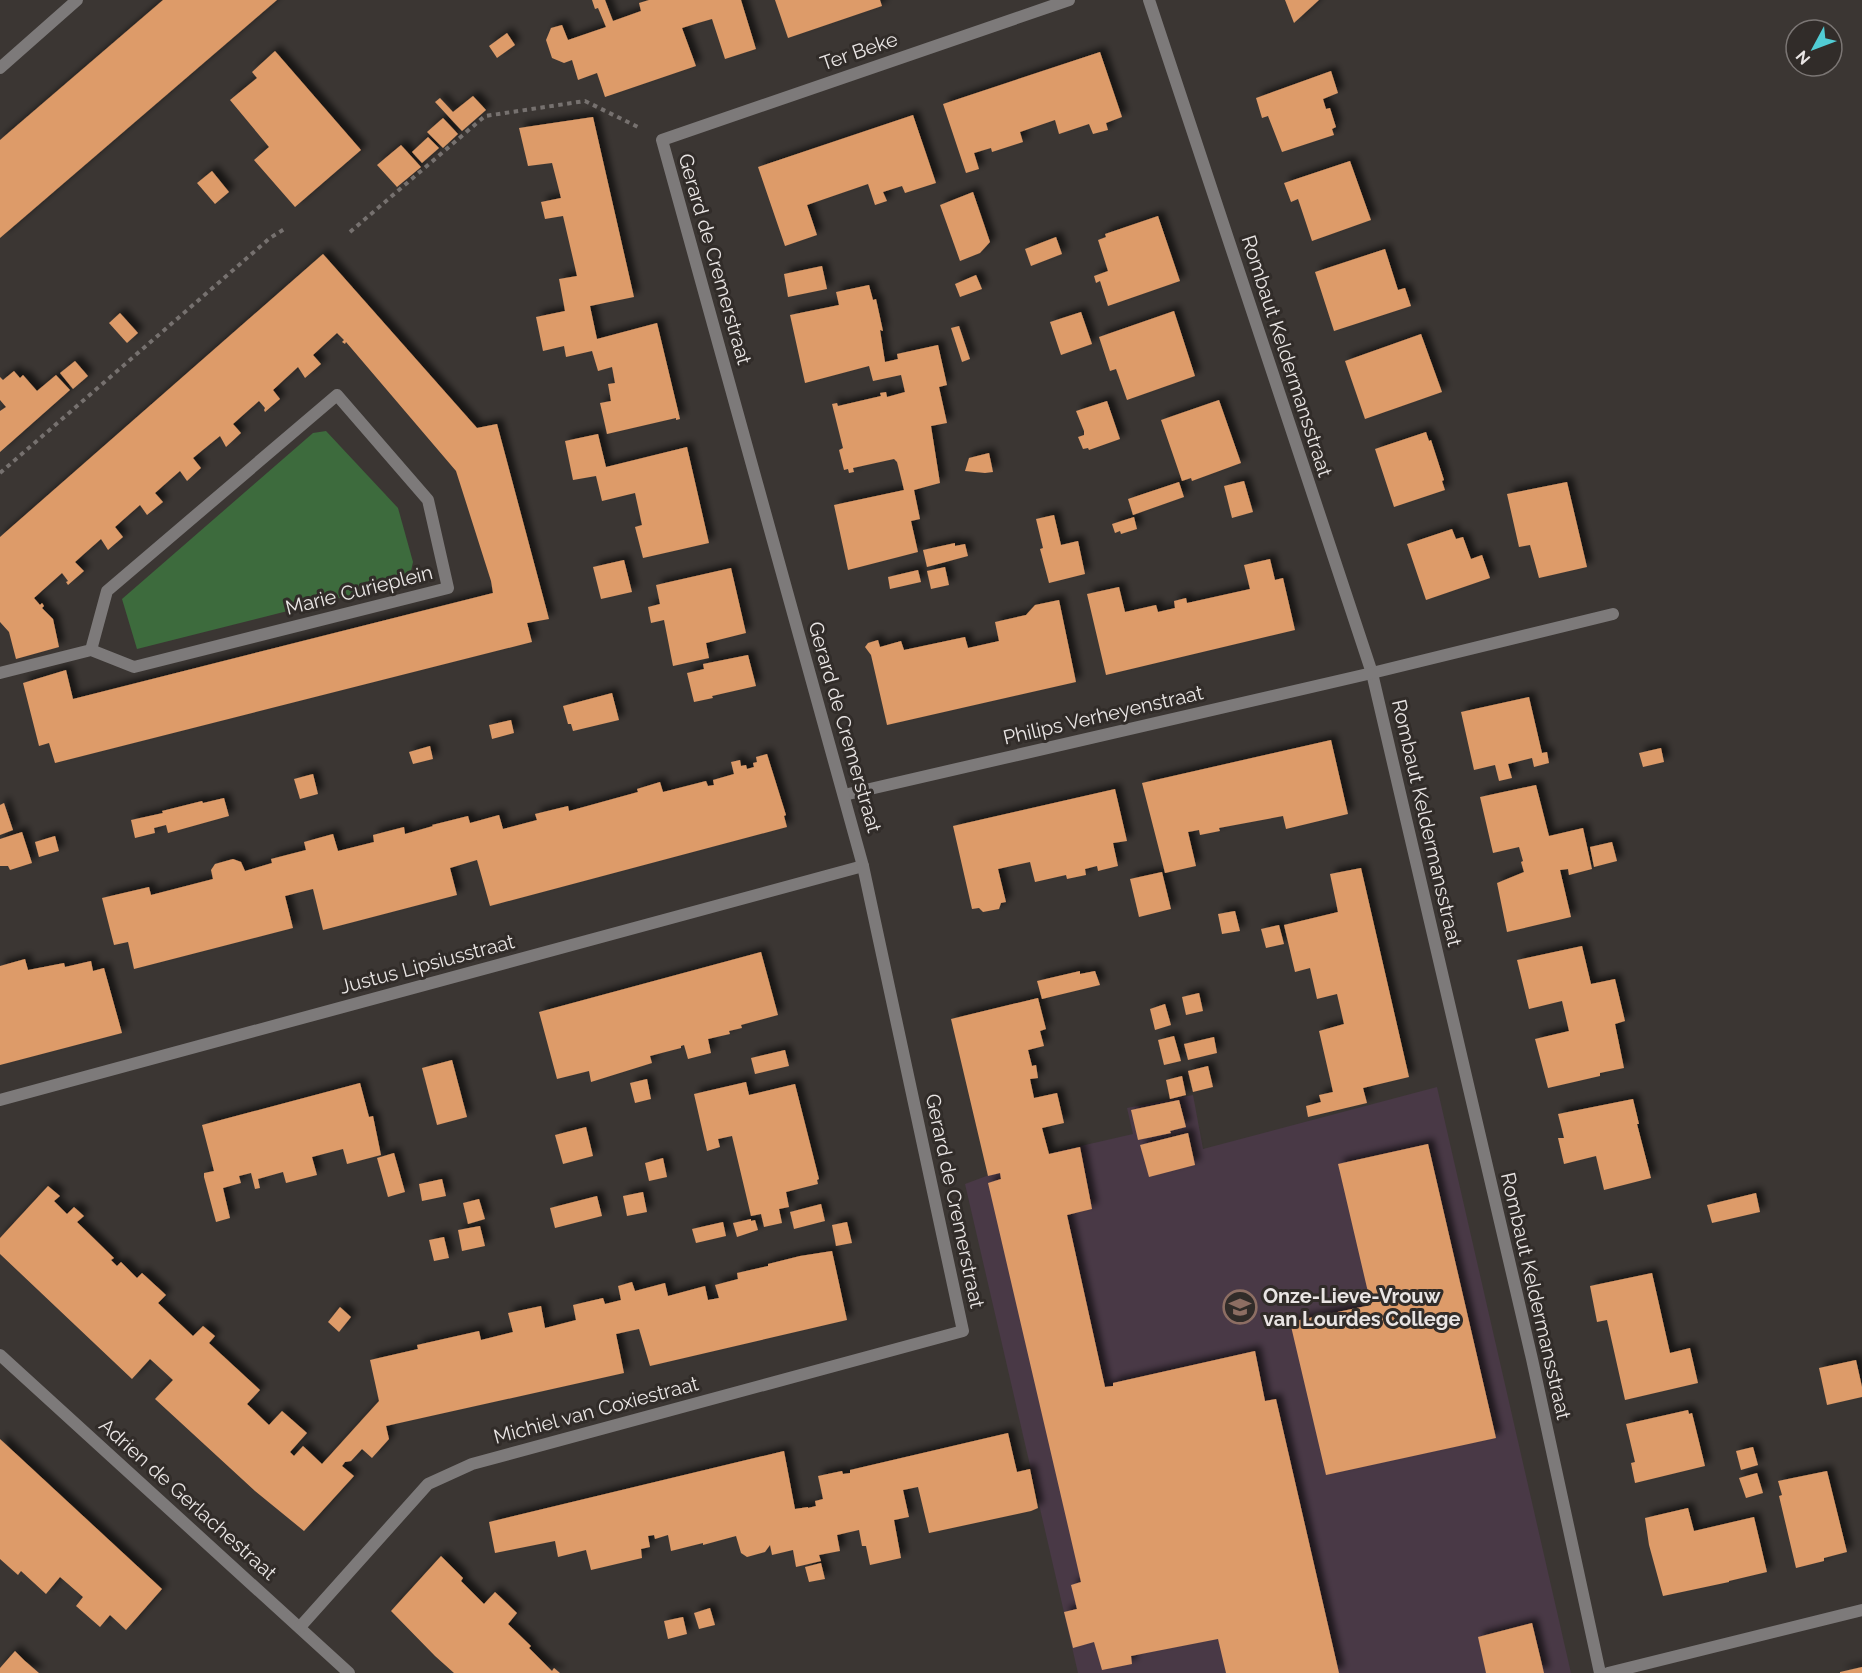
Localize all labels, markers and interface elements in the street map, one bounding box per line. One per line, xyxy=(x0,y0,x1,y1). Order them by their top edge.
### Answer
north arrow xyxy=(1784,18,1844,78)
street label: Ter Beke xyxy=(817,27,901,75)
text: N xyxy=(1792,47,1814,68)
street label: Gerard de Cremerstraat xyxy=(673,151,757,368)
street label: Rombaut Keldermansstraat xyxy=(1237,232,1338,480)
street label: Marie Curieplein xyxy=(283,560,435,620)
street label: Gerard de Cremerstraat xyxy=(803,619,887,836)
street label: Philips Verheyenstraat xyxy=(1001,680,1206,750)
street label: Rombaut Keldermansstraat xyxy=(1387,697,1467,949)
street label: Justus Lipsiusstraat xyxy=(337,929,517,999)
street label: Gerard de Cremerstraat xyxy=(921,1092,990,1311)
street label: Rombaut Keldermansstraat xyxy=(1496,1170,1576,1422)
place label: Onze-Lieve-Vrouw van Lourdes College xyxy=(1263,1284,1461,1331)
school or university icon: Onze-Lieve-Vrouw van Lourdes College xyxy=(1222,1289,1258,1325)
street label: Michiel van Coxiestraat xyxy=(491,1371,701,1449)
street label: Adrien de Gerlachestraat xyxy=(94,1413,282,1585)

